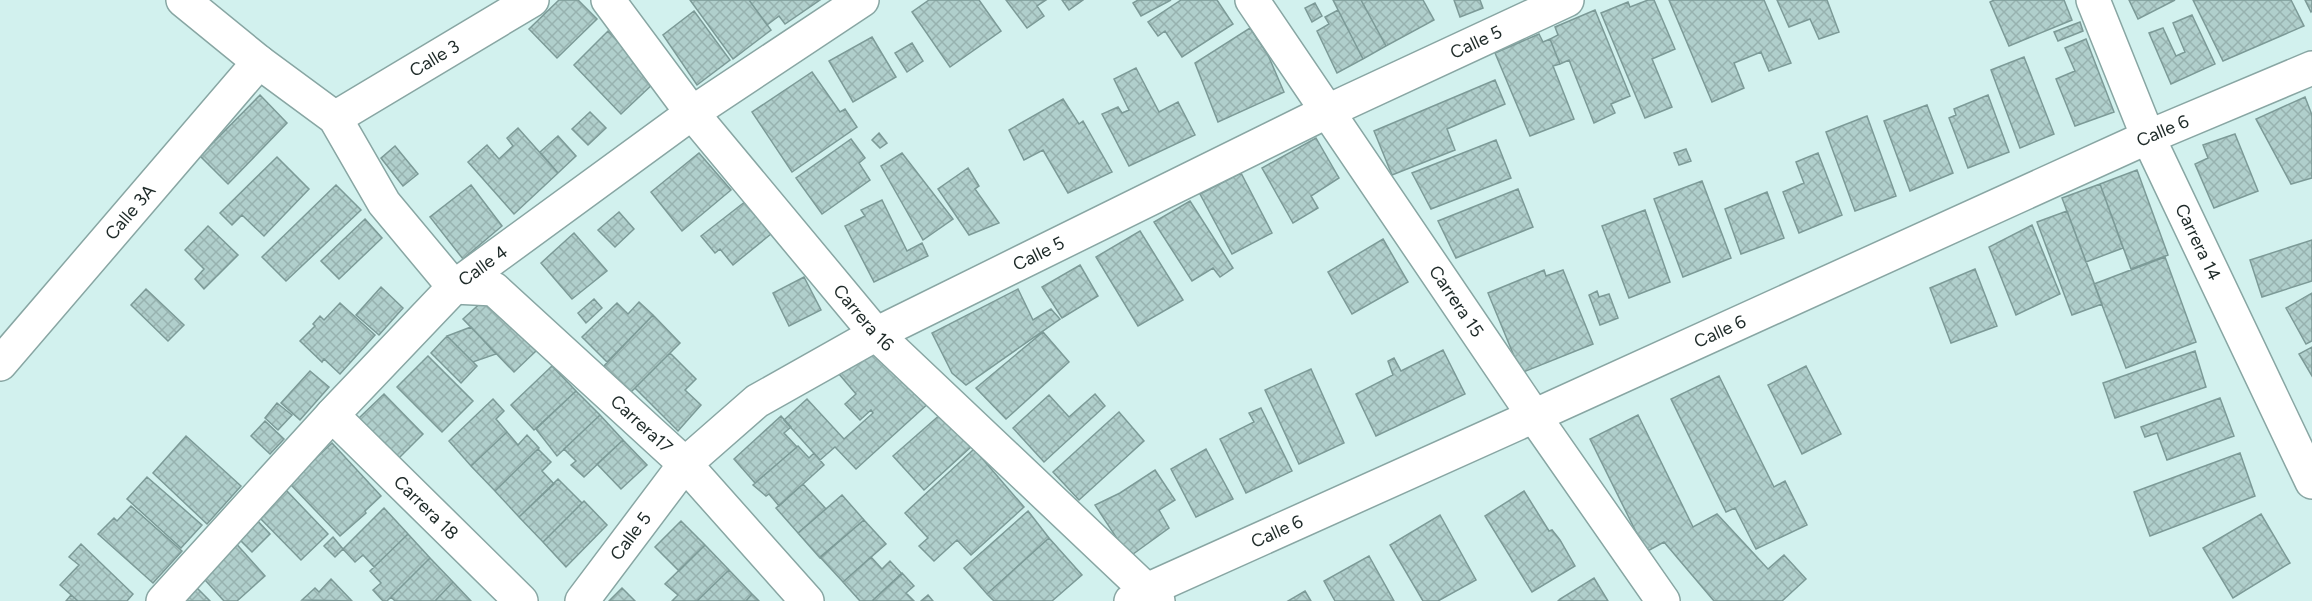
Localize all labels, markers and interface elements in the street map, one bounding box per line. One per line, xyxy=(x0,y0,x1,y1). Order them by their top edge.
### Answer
street label: Calle 5 xyxy=(1447,21,1506,64)
street label: Calle 3 xyxy=(406,35,463,82)
street label: Calle 6 xyxy=(2133,110,2192,152)
street label: Calle 3A xyxy=(100,180,160,245)
street label: Carrera 14 xyxy=(2170,200,2226,284)
street label: Calle 5 xyxy=(1009,232,1068,276)
street label: Calle 4 xyxy=(454,241,512,291)
street label: Carrera 15 xyxy=(1424,261,1488,341)
street label: Carrera 16 xyxy=(828,280,898,356)
street label: Calle 6 xyxy=(1691,310,1749,353)
street label: Carrera17 xyxy=(606,390,677,458)
street label: Carrera 18 xyxy=(389,471,463,544)
street label: Calle 5 xyxy=(605,508,656,565)
street label: Calle 6 xyxy=(1248,510,1306,553)

